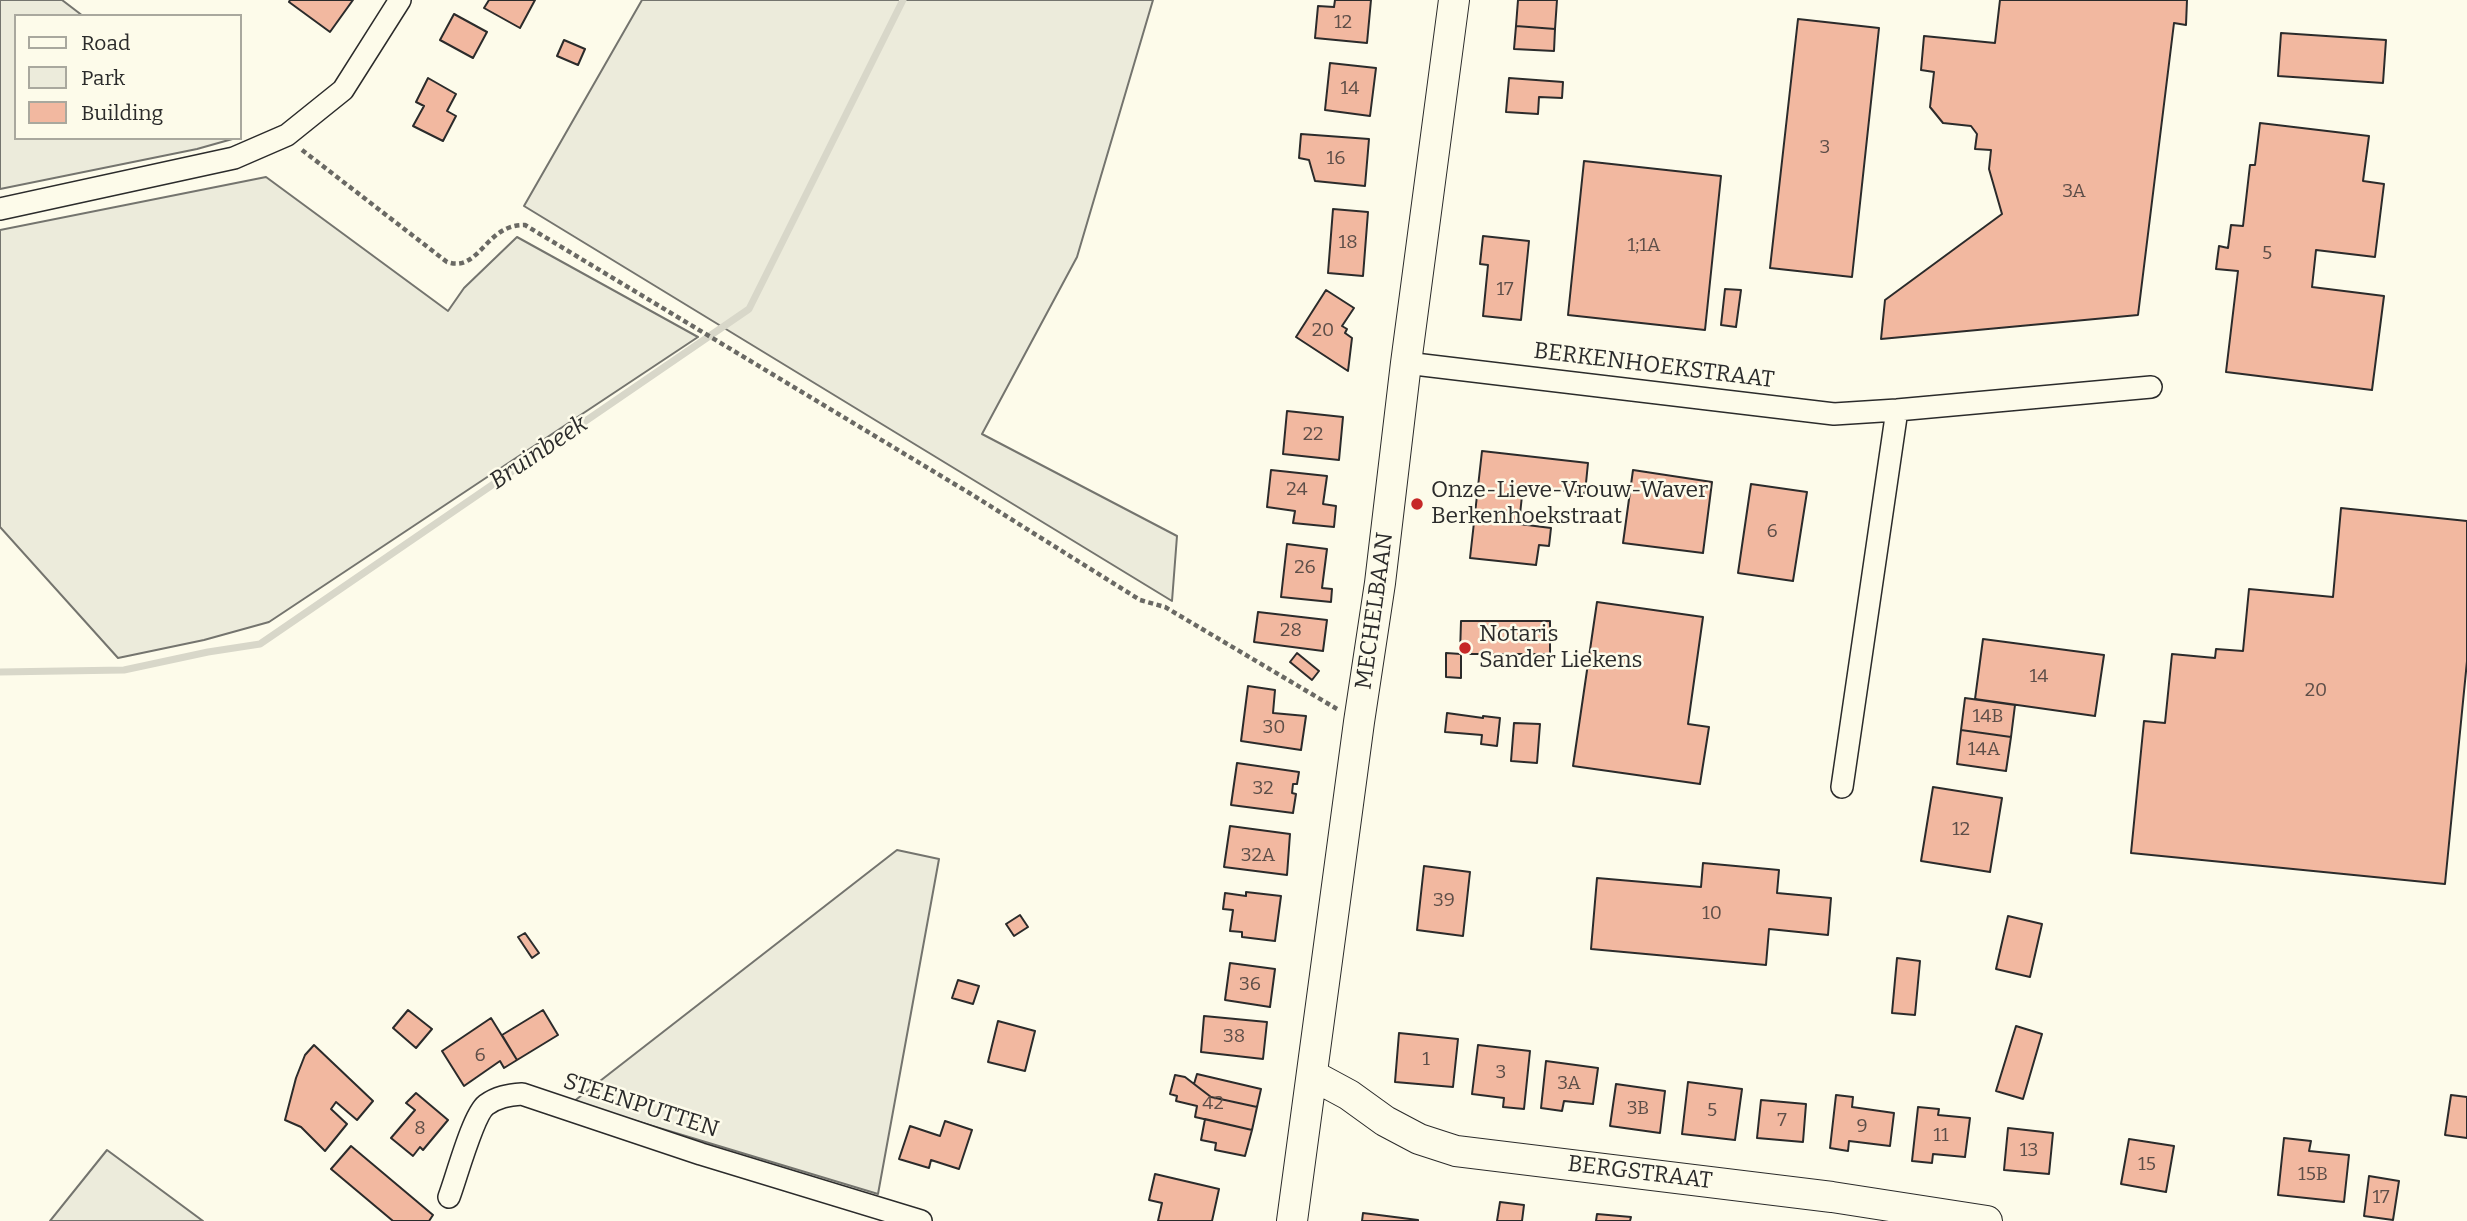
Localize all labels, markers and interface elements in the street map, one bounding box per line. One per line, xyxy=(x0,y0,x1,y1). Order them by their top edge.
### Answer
house number: 12 xyxy=(1334,12,1352,34)
legend xyxy=(14,14,242,140)
text: Road xyxy=(81,30,130,56)
text: Park xyxy=(81,65,125,91)
house number: 14 xyxy=(1341,78,1359,100)
text: Building xyxy=(81,100,163,126)
house number: 3 xyxy=(1820,137,1830,159)
house number: 16 xyxy=(1327,148,1345,170)
house number: 3A xyxy=(2062,181,2086,203)
house number: 18 xyxy=(1338,232,1358,254)
house number: 1;1A xyxy=(1627,235,1661,257)
house number: 5 xyxy=(2262,243,2272,265)
house number: 17 xyxy=(1496,279,1514,301)
house number: 20 xyxy=(1312,320,1334,342)
street label: BERKENHOEKSTRAAT xyxy=(1532,338,1776,394)
water label: Bruinbeek xyxy=(485,410,593,496)
house number: 22 xyxy=(1303,424,1323,446)
place label: Onze-Lieve-Vrouw-Waver Berkenhoekstraat xyxy=(1431,477,1708,531)
house number: 24 xyxy=(1286,479,1308,501)
marker: Onze-Lieve-Vrouw-Waver Berkenhoekstraat xyxy=(1409,496,1425,512)
house number: 6 xyxy=(1766,521,1778,543)
street label: MECHELBAAN xyxy=(1350,531,1400,691)
house number: 26 xyxy=(1294,557,1316,579)
house number: 28 xyxy=(1280,620,1302,642)
place label: Notaris Sander Liekens xyxy=(1479,621,1643,675)
marker: Notaris Sander Liekens xyxy=(1457,640,1473,656)
house number: 14 xyxy=(2030,666,2048,688)
house number: 20 xyxy=(2305,680,2327,702)
house number: 14B xyxy=(1972,706,2004,728)
house number: 30 xyxy=(1262,717,1286,739)
house number: 14A xyxy=(1968,739,2000,761)
house number: 32 xyxy=(1252,778,1274,800)
house number: 12 xyxy=(1952,819,1970,841)
house number: 32A xyxy=(1241,845,1275,867)
house number: 39 xyxy=(1433,890,1455,912)
house number: 10 xyxy=(1702,903,1722,925)
house number: 36 xyxy=(1239,974,1261,996)
house number: 38 xyxy=(1223,1026,1245,1048)
house number: 6 xyxy=(474,1045,486,1067)
house number: 1 xyxy=(1422,1049,1430,1071)
house number: 3 xyxy=(1496,1062,1506,1084)
street label: STEENPUTTEN xyxy=(560,1068,722,1144)
house number: 3A xyxy=(1557,1073,1581,1095)
house number: 42 xyxy=(1202,1093,1224,1115)
house number: 3B xyxy=(1627,1098,1649,1120)
house number: 5 xyxy=(1707,1100,1717,1122)
house number: 7 xyxy=(1777,1110,1787,1132)
house number: 9 xyxy=(1856,1116,1868,1138)
house number: 8 xyxy=(414,1118,426,1140)
house number: 11 xyxy=(1933,1125,1949,1147)
house number: 13 xyxy=(2020,1140,2038,1162)
street label: BERGSTRAAT xyxy=(1566,1150,1714,1196)
house number: 15 xyxy=(2138,1154,2156,1176)
house number: 15B xyxy=(2298,1164,2328,1186)
house number: 17 xyxy=(2372,1187,2390,1209)

